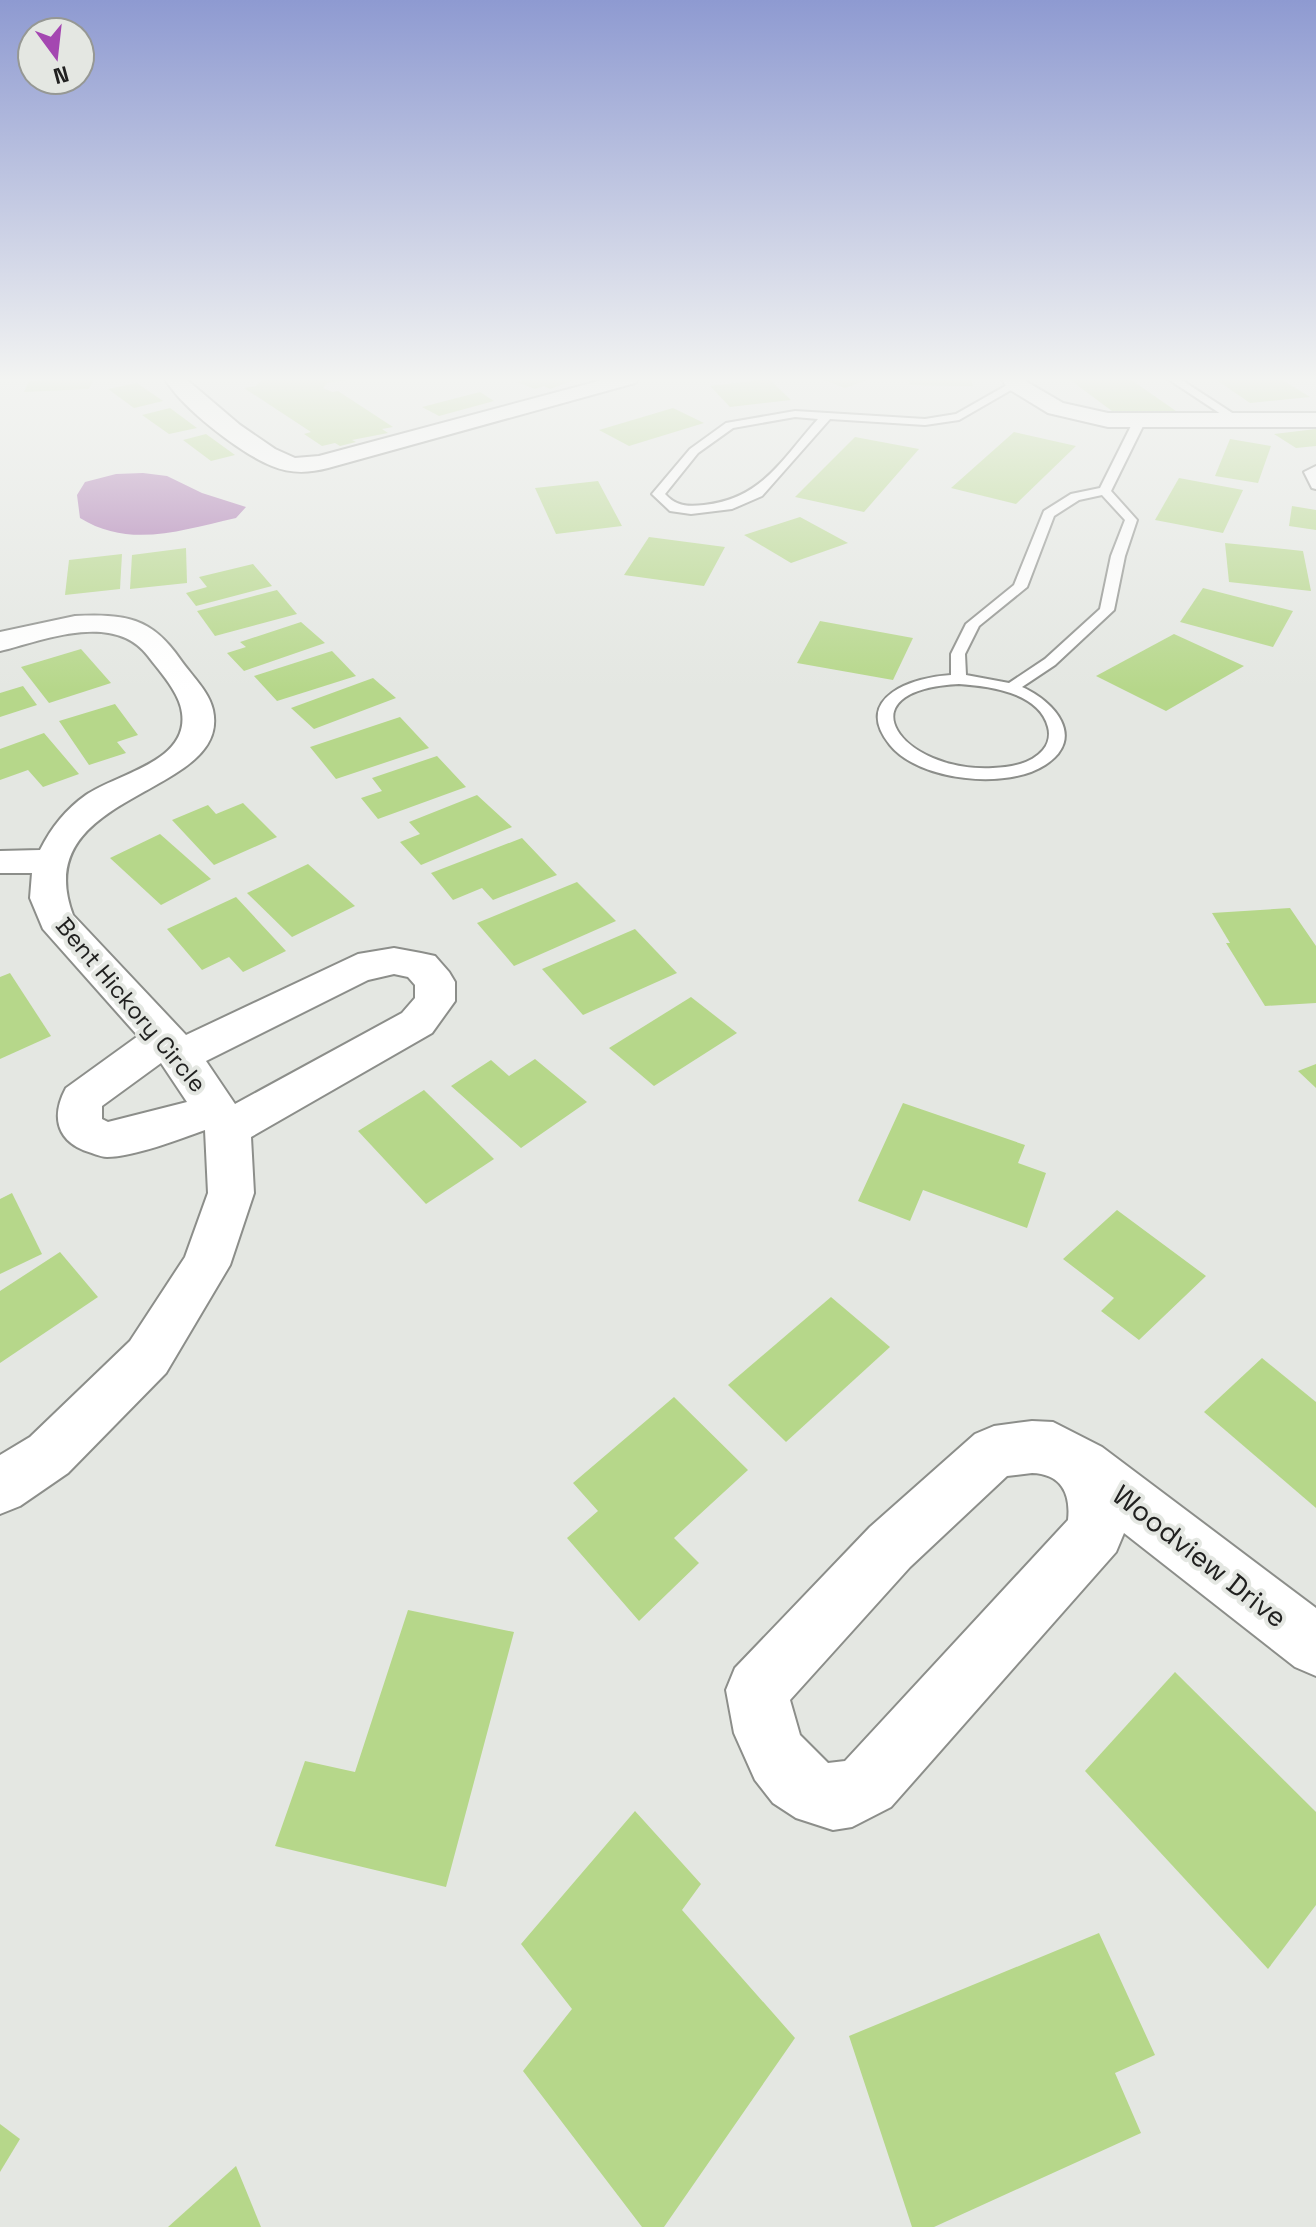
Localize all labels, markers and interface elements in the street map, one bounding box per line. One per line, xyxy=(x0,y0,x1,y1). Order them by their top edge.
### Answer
north arrow xyxy=(16,16,96,96)
text: N xyxy=(50,60,72,91)
street label: Bent Hickory Circle xyxy=(49,911,214,1099)
street label: Woodview Drive xyxy=(1105,1477,1295,1635)

